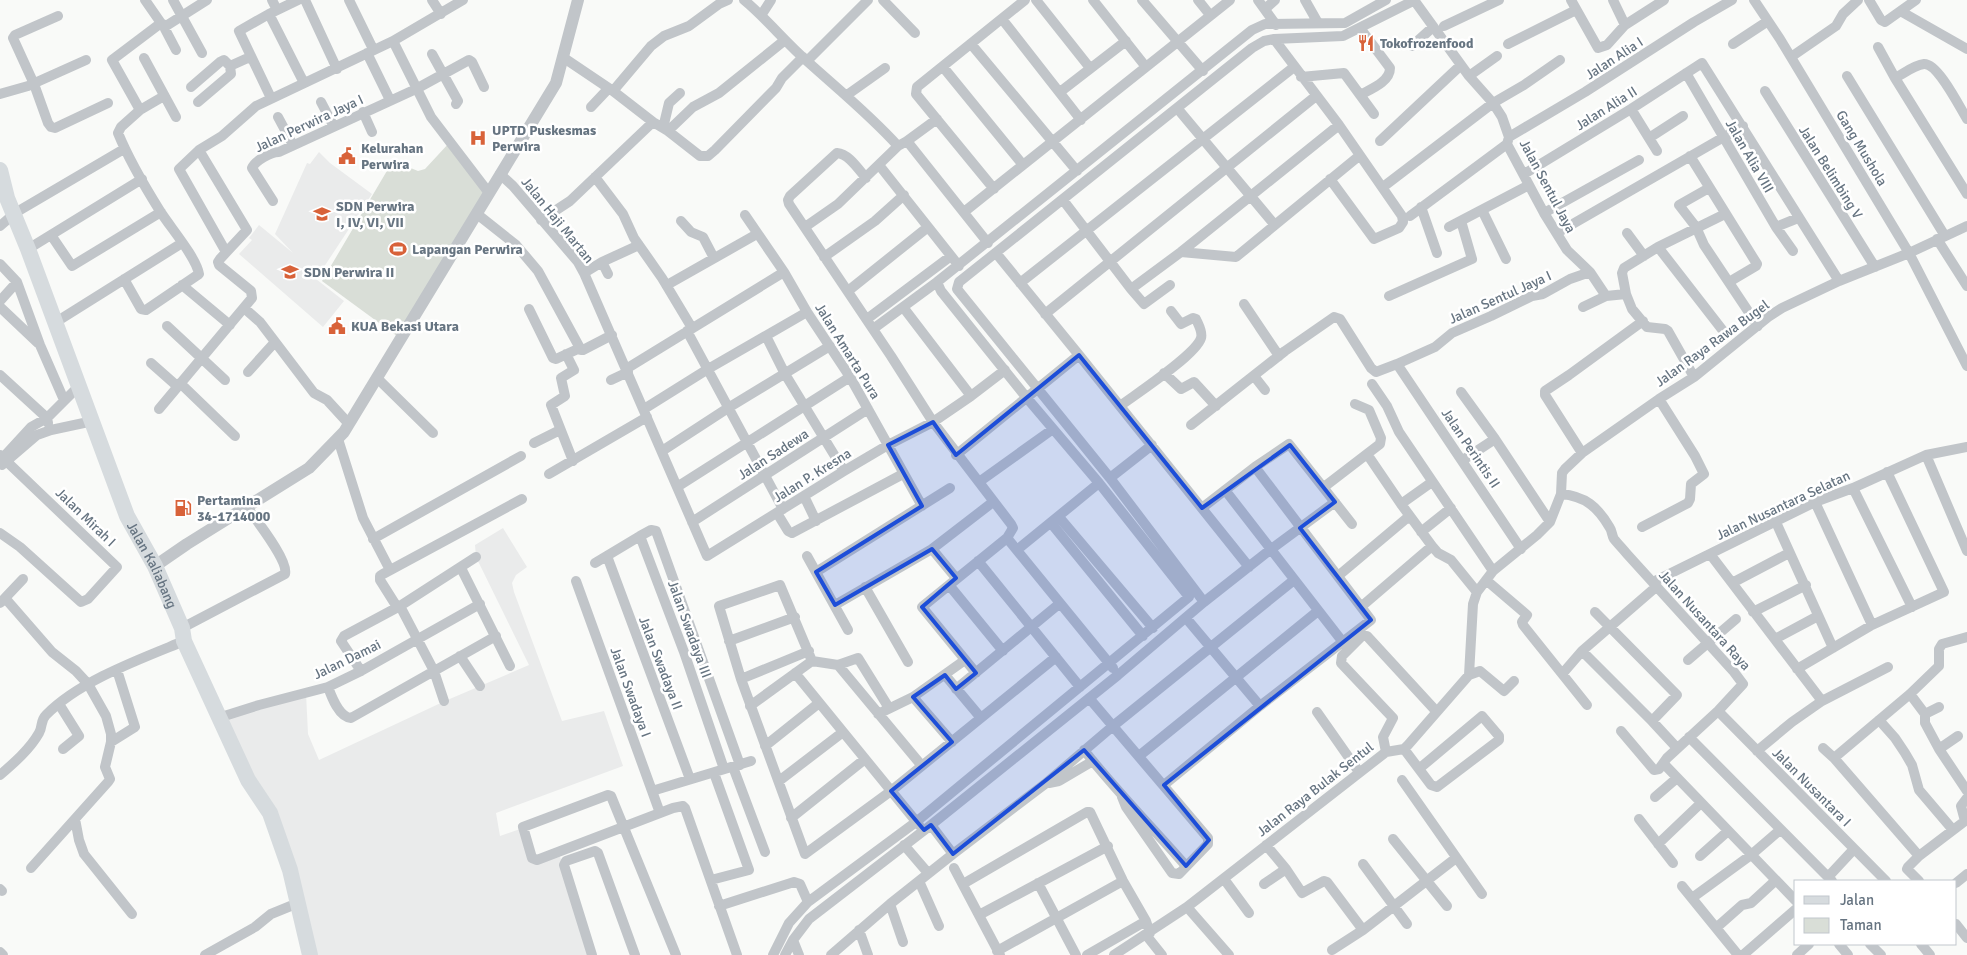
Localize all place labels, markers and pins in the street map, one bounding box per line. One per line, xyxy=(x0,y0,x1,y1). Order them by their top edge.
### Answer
restaurant icon: Tokofrozenfood xyxy=(1356,33,1376,53)
place label: Tokofrozenfood xyxy=(1380,35,1474,52)
place label: UPTD Puskesmas Perwira xyxy=(492,122,596,155)
hospital icon: UPTD Puskesmas Perwira xyxy=(468,128,488,148)
place label: Kelurahan Perwira xyxy=(361,140,424,173)
public building icon: Kelurahan Perwira xyxy=(337,146,357,166)
place label: SDN Perwira I, IV, VI, VII xyxy=(336,198,414,231)
school or university icon: SDN Perwira I, IV, VI, VII xyxy=(312,204,332,224)
sports icon: Lapangan Perwira xyxy=(388,239,408,259)
place label: Lapangan Perwira xyxy=(412,241,523,258)
school or university icon: SDN Perwira II xyxy=(280,262,300,282)
place label: SDN Perwira II xyxy=(304,264,394,281)
public building icon: KUA Bekasi Utara xyxy=(327,316,347,336)
place label: KUA Bekasi Utara xyxy=(351,318,459,335)
place label: Pertamina 34-1714000 xyxy=(197,492,271,525)
fuel station icon: Pertamina 34-1714000 xyxy=(173,498,193,518)

